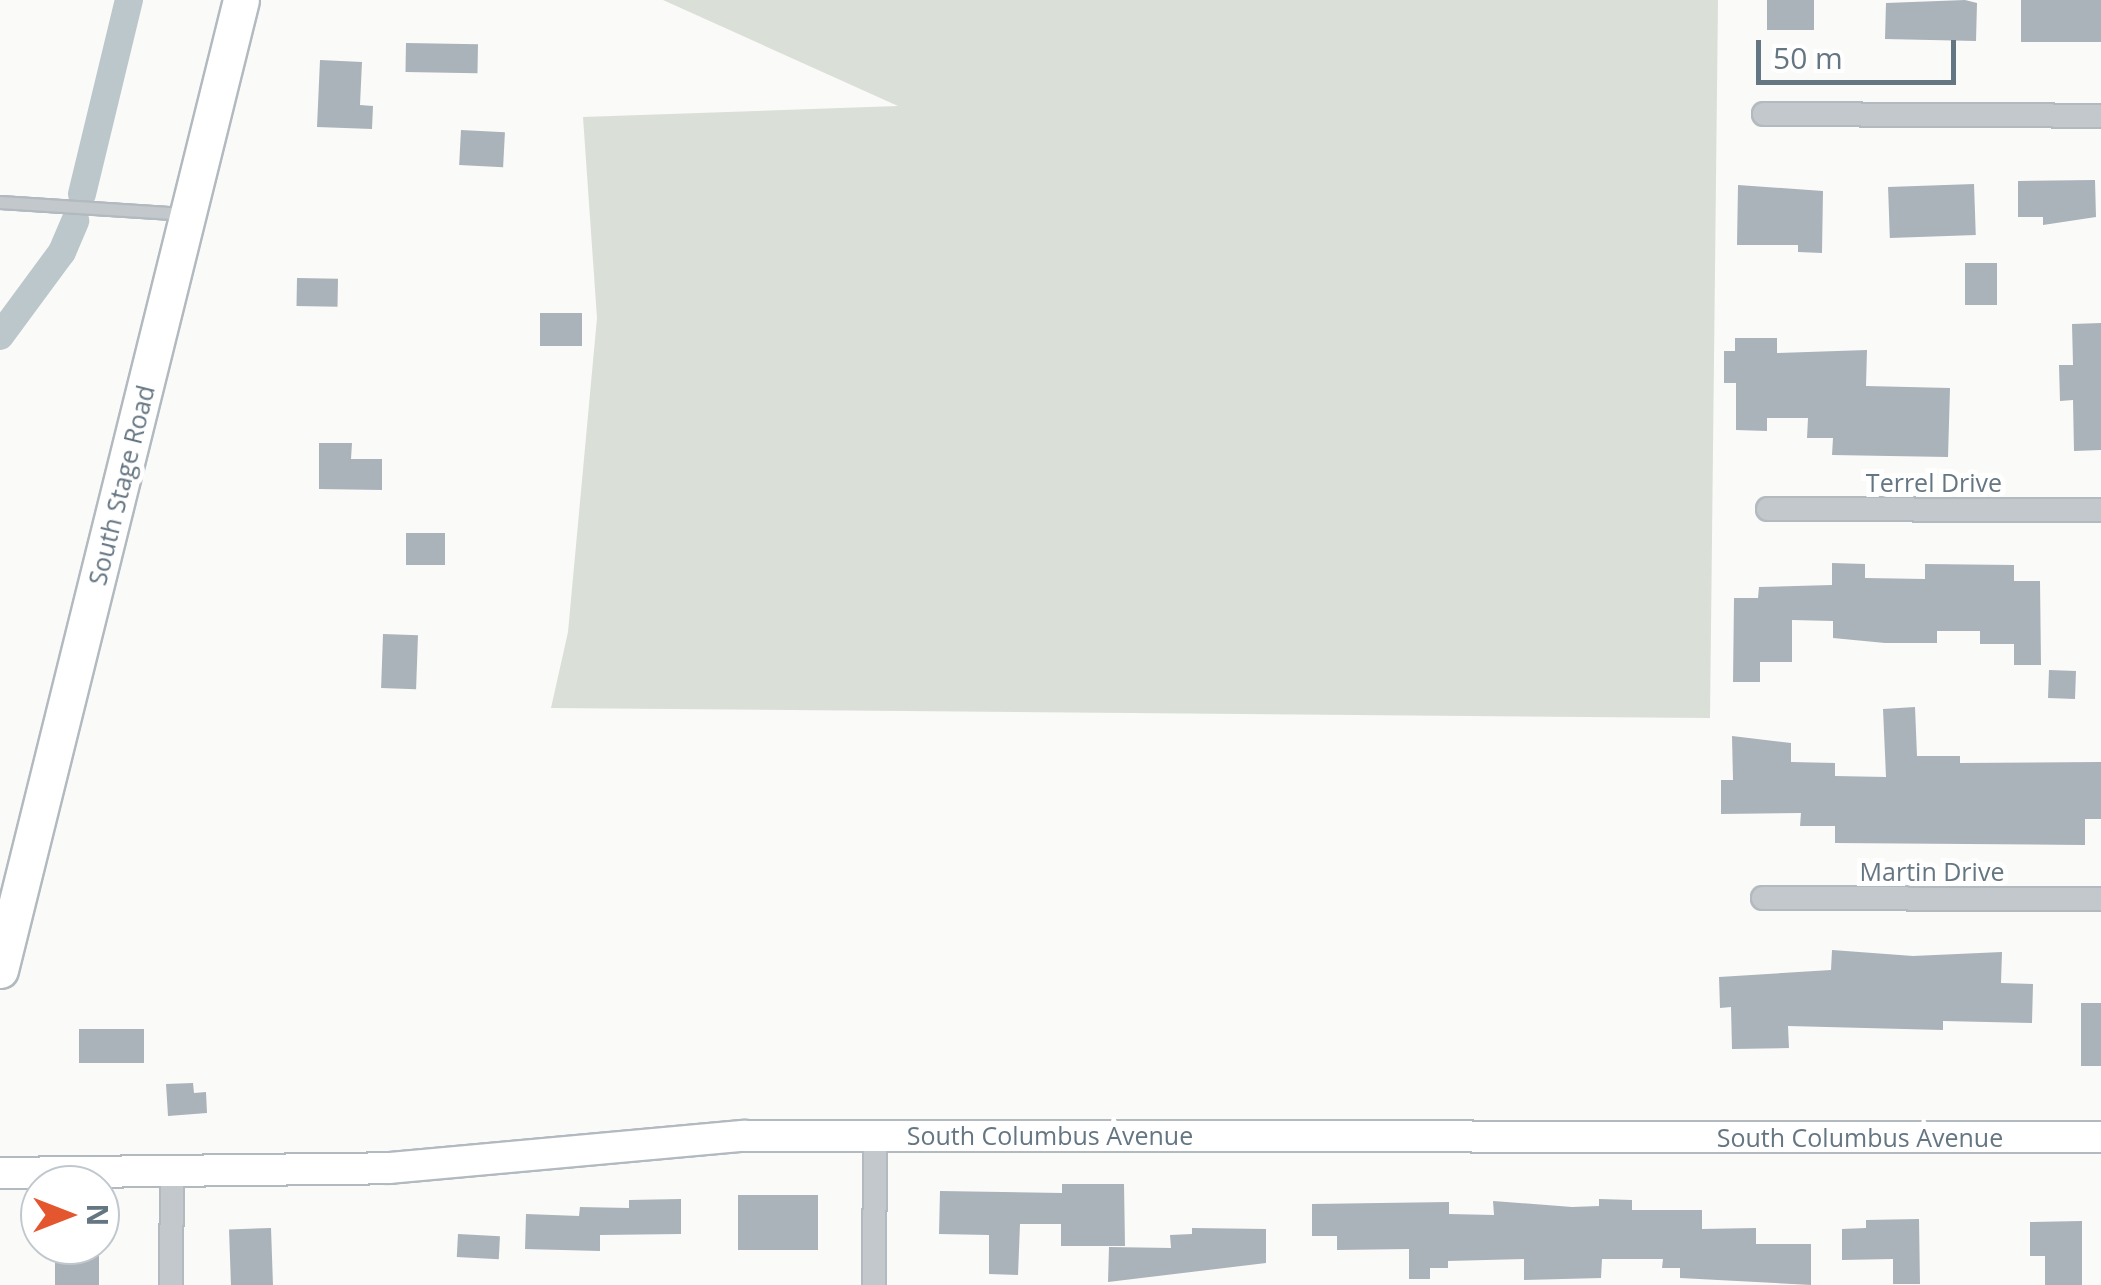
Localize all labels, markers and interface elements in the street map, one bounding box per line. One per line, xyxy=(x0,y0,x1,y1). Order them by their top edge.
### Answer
scale bar xyxy=(1761,20,1961,82)
text: 50 m xyxy=(1773,37,1843,78)
street label: South Stage Road xyxy=(82,382,160,588)
street label: Terrel Drive xyxy=(1866,467,2002,497)
street label: Martin Drive xyxy=(1860,856,2004,886)
street label: South Columbus Avenue xyxy=(907,1120,1193,1150)
street label: South Columbus Avenue xyxy=(1717,1122,2003,1152)
north arrow xyxy=(20,1165,120,1265)
text: N xyxy=(79,1204,117,1226)

